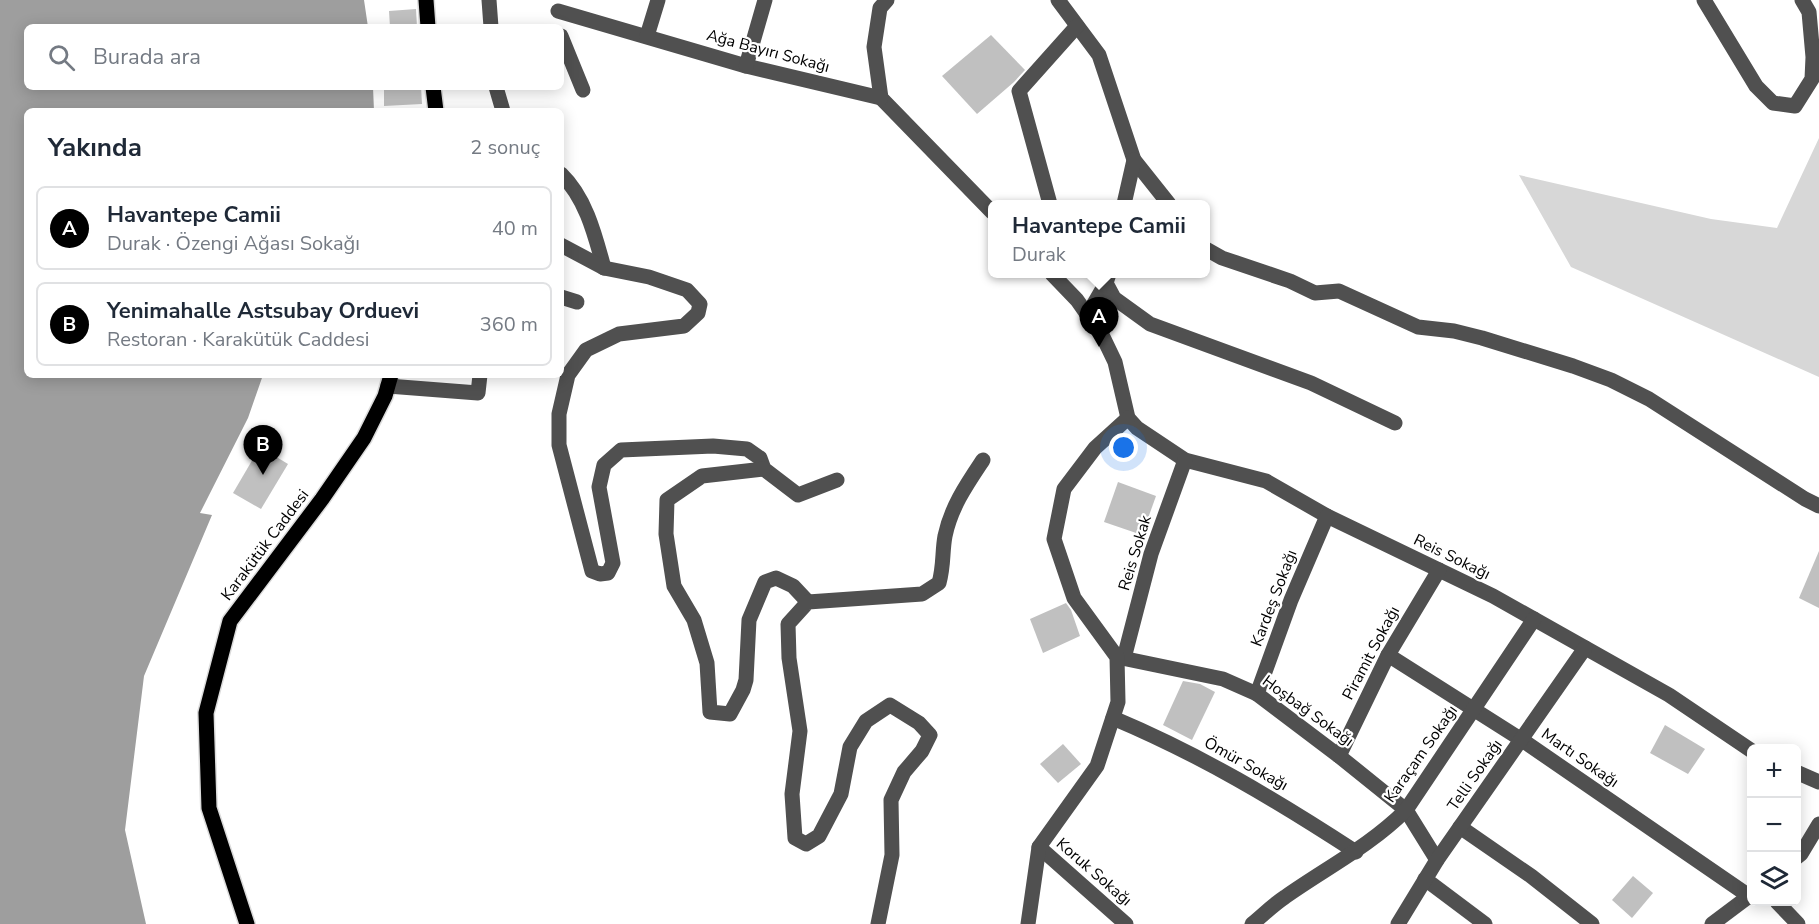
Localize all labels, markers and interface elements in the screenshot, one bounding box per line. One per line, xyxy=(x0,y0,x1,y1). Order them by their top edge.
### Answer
search box xyxy=(24,24,564,90)
street label: Ağa Bayırı Sokağı xyxy=(704,24,832,78)
icon: search xyxy=(45,41,78,74)
text: Burada ara xyxy=(93,42,201,72)
text: Yakında xyxy=(48,130,142,165)
text: 2 sonuç xyxy=(470,134,540,161)
text: Havantepe Camii xyxy=(107,200,281,230)
popup xyxy=(988,200,1210,278)
text: Havantepe Camii xyxy=(1012,211,1186,241)
text: A xyxy=(62,215,77,242)
text: 40 m xyxy=(492,215,538,242)
text: Durak · Özengi Ağası Sokağı xyxy=(107,230,360,257)
text: Durak xyxy=(1012,241,1066,268)
text: Yenimahalle Astsubay Orduevi xyxy=(107,296,419,326)
pin: A xyxy=(1080,298,1118,347)
text: B xyxy=(63,311,76,338)
text: 360 m xyxy=(480,311,538,338)
text: Restoran · Karakütük Caddesi xyxy=(107,326,369,353)
pin: B xyxy=(244,426,282,475)
your location xyxy=(1109,433,1138,462)
street label: Karakütük Caddesi xyxy=(216,485,314,605)
street label: Reis Sokak xyxy=(1113,512,1157,593)
street label: Reis Sokağı xyxy=(1410,529,1494,585)
street label: Kardeş Sokağı xyxy=(1245,546,1303,650)
street label: Piramit Sokağı xyxy=(1337,602,1405,704)
street label: Hoşbağ Sokağı xyxy=(1258,670,1358,752)
street label: Karaçam Sokağı xyxy=(1379,701,1463,807)
street label: Martı Sokağı xyxy=(1537,723,1623,793)
street label: Ömür Sokağı xyxy=(1200,732,1292,796)
street label: Telli Sokağı xyxy=(1442,735,1508,815)
map controls xyxy=(1747,744,1801,906)
button: + xyxy=(1747,744,1801,798)
button: − xyxy=(1747,798,1801,852)
street label: Koruk Sokağı xyxy=(1051,833,1137,911)
button: layers xyxy=(1747,852,1801,906)

